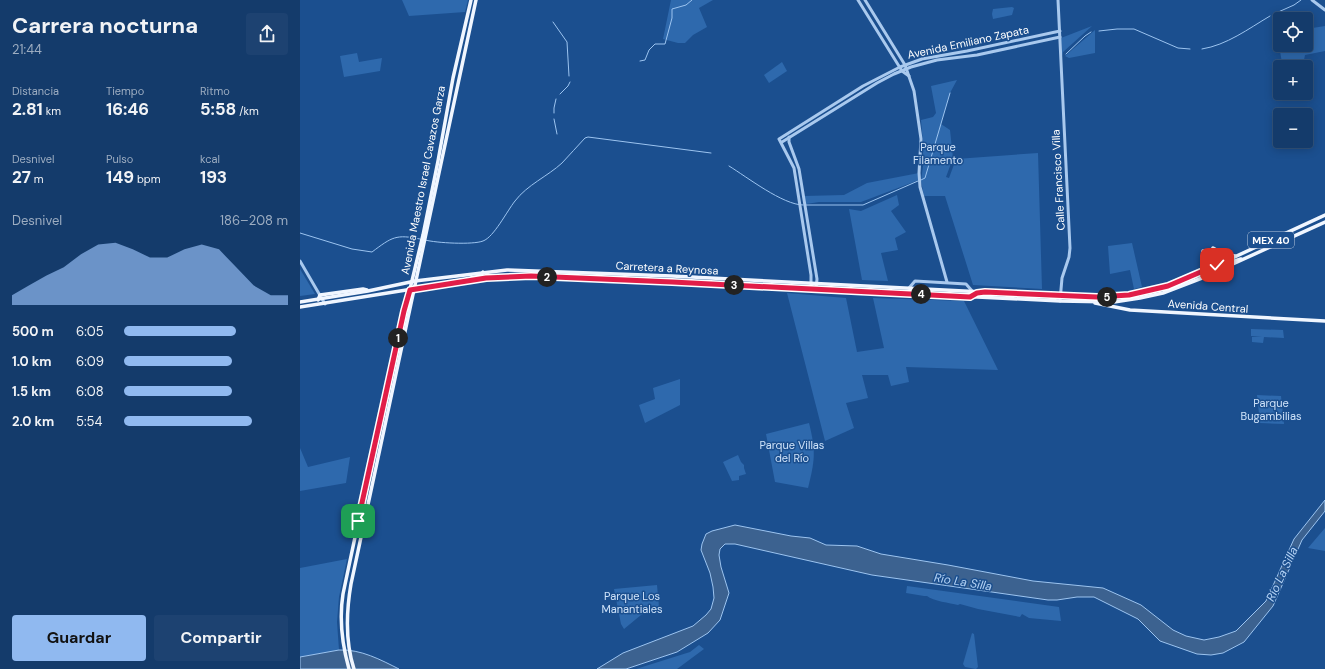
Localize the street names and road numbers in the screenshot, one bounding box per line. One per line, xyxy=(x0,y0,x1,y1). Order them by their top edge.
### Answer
street label: Avenida Emiliano Zapata xyxy=(906,22,1030,62)
street label: Avenida Maestro Israel Cavazos Garza xyxy=(398,84,448,276)
street label: Calle Francisco Villa xyxy=(1048,129,1068,231)
road number: MEX 40 xyxy=(1248,232,1294,248)
street label: Carretera a Reynosa xyxy=(615,258,719,278)
street label: Avenida Central xyxy=(1167,296,1249,316)

